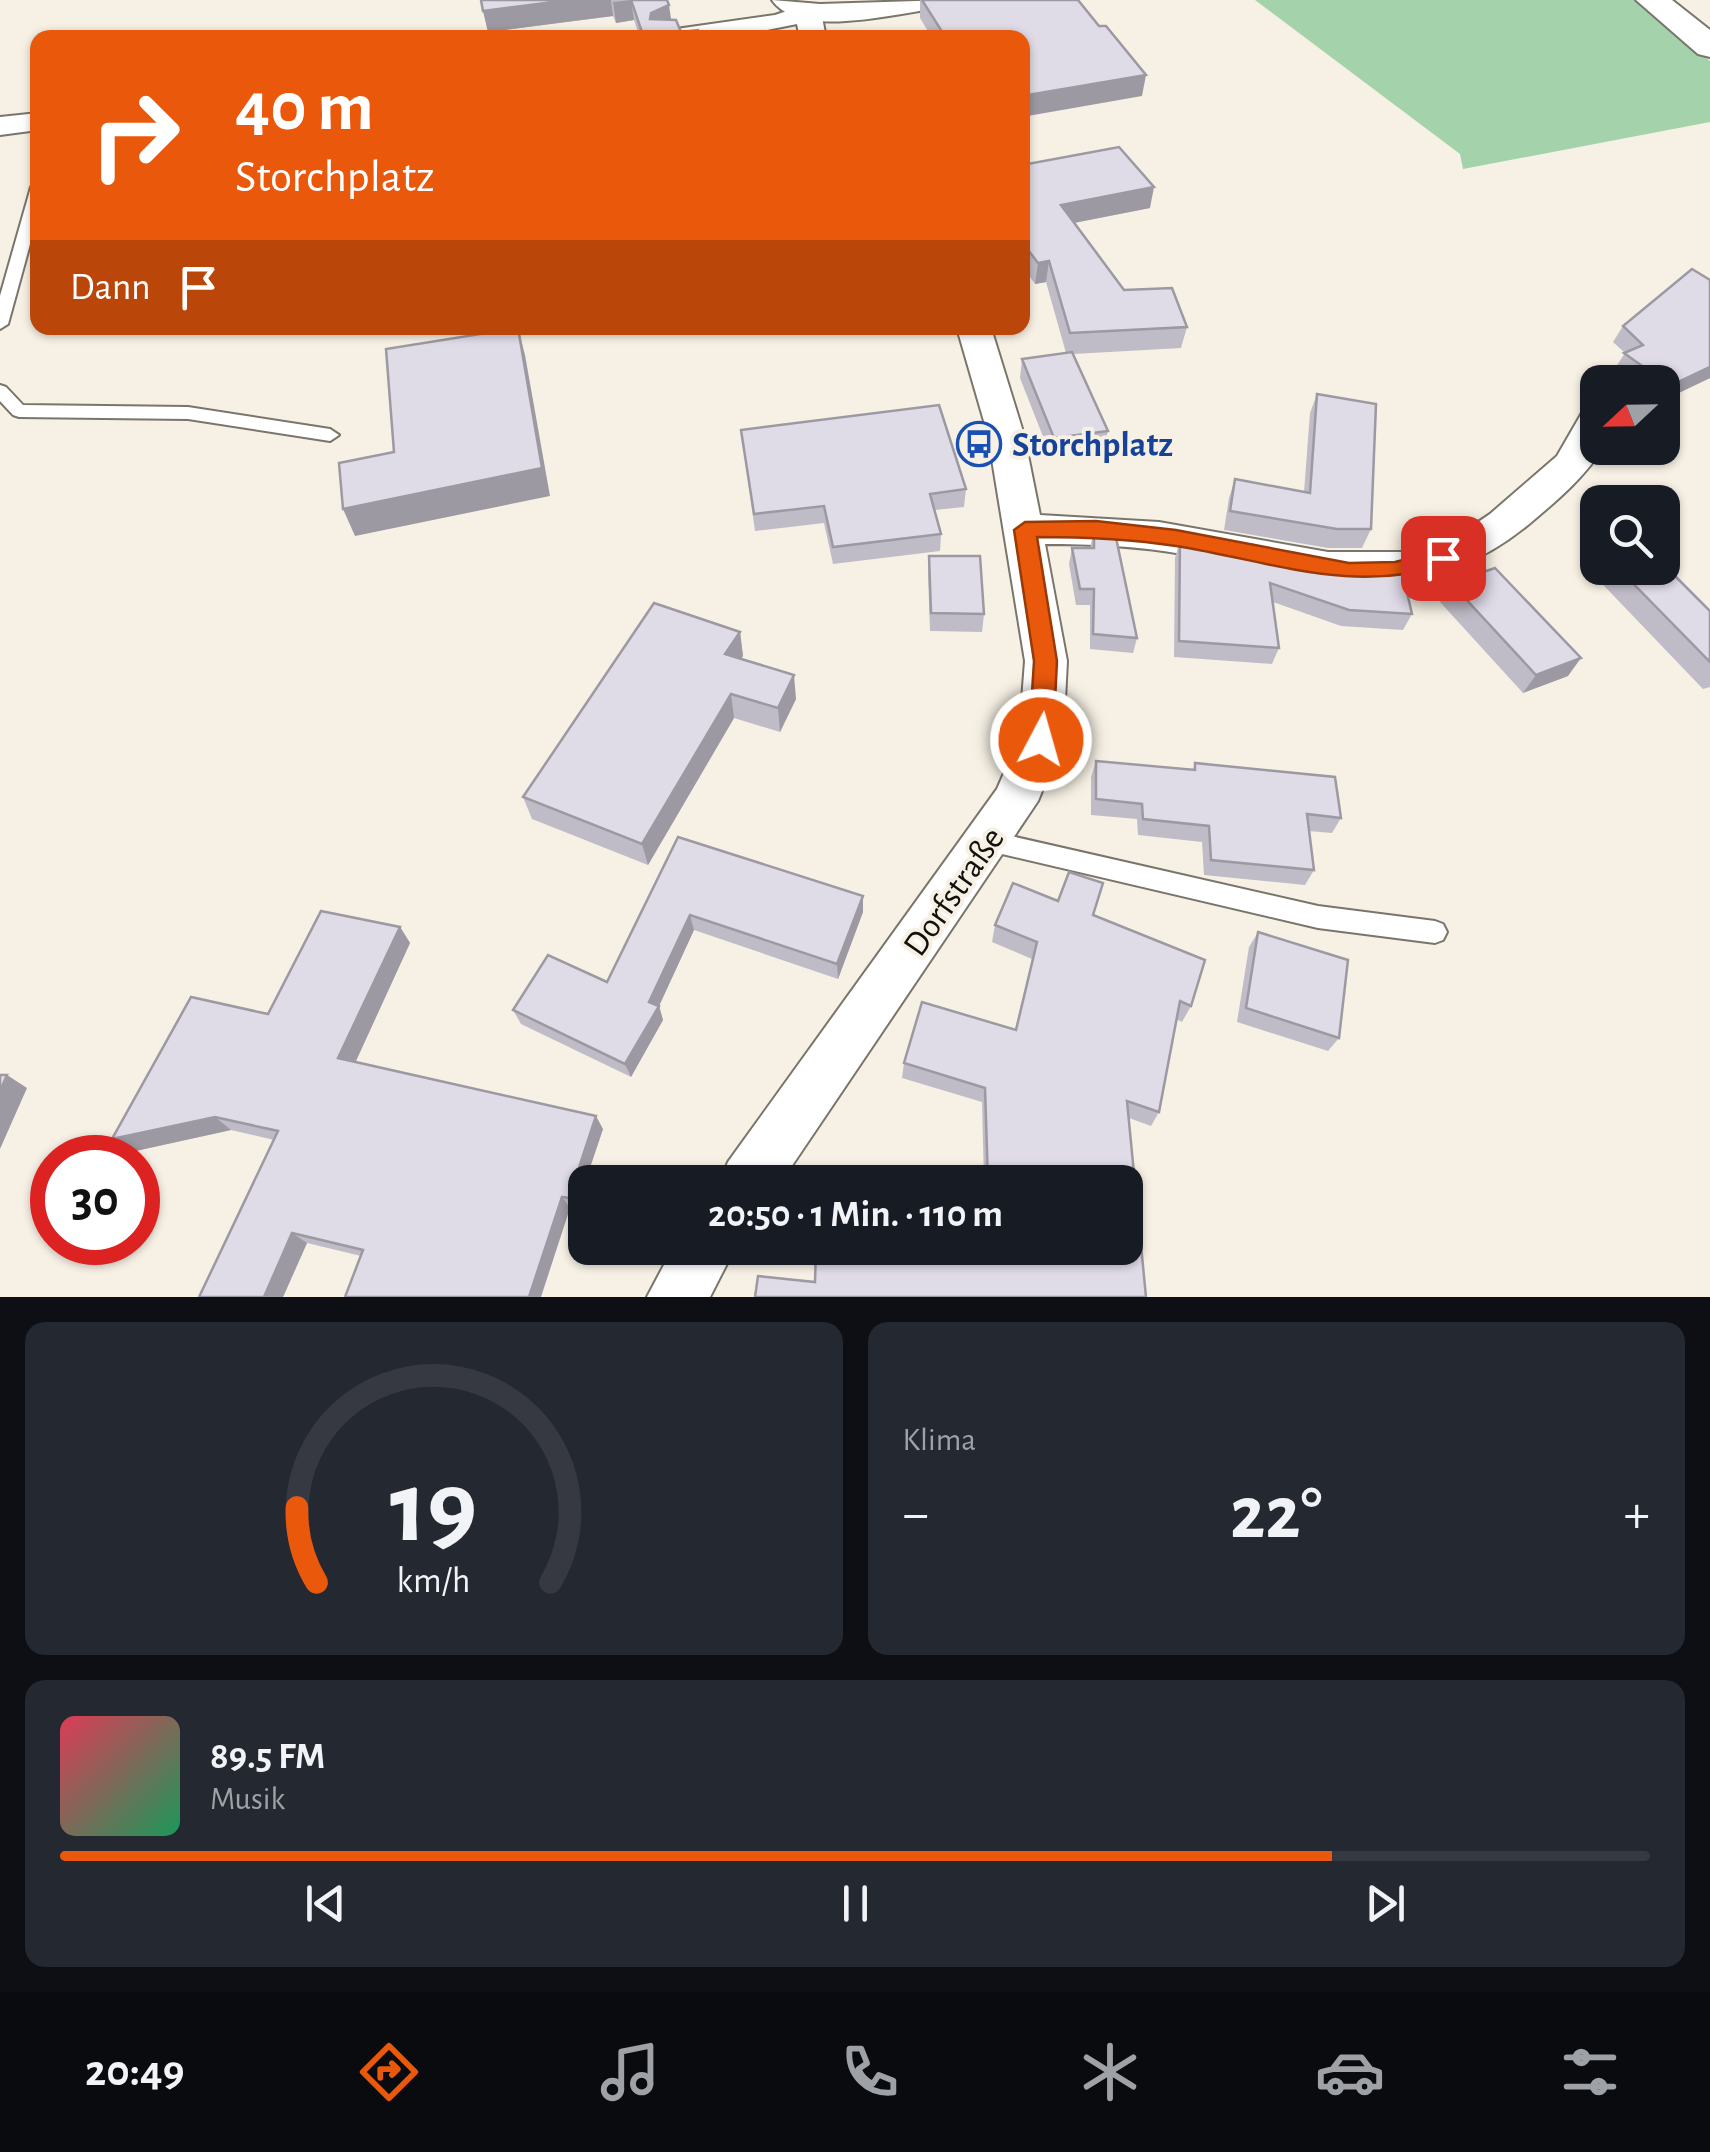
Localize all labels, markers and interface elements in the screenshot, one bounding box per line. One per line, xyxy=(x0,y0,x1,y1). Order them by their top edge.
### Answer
icon: right xyxy=(70,70,200,200)
text: 40 m xyxy=(235,73,374,143)
text: Storchplatz xyxy=(235,155,435,200)
icon: arrive xyxy=(171,260,226,315)
text: Dann xyxy=(70,269,151,307)
north arrow xyxy=(1580,365,1680,465)
map controls xyxy=(1580,365,1680,585)
bus stop icon: Storchplatz xyxy=(956,421,1002,467)
place label: Storchplatz xyxy=(1012,428,1173,463)
button: search xyxy=(1580,485,1680,585)
pin xyxy=(1401,516,1486,601)
icon: arrive xyxy=(1416,531,1471,586)
position arrow xyxy=(989,688,1093,792)
street label: Dorfstraße xyxy=(897,821,1011,963)
speed limit sign: 30 xyxy=(30,1135,160,1265)
text: 20:50 · 1 Min. · 110 m xyxy=(708,1196,1003,1234)
text: Klima xyxy=(903,1424,976,1456)
text: 19 xyxy=(390,1457,478,1561)
text: 22° xyxy=(1230,1477,1323,1552)
text: − xyxy=(903,1487,929,1542)
text: + xyxy=(1624,1487,1650,1542)
text: km/h xyxy=(397,1563,471,1599)
text: 89.5 FM xyxy=(210,1738,325,1776)
text: Musik xyxy=(210,1783,285,1815)
icon: previous xyxy=(298,1876,353,1931)
icon: pause xyxy=(828,1876,883,1931)
icon: next xyxy=(1358,1876,1413,1931)
icon: directions xyxy=(354,2037,424,2107)
icon: music xyxy=(595,2037,665,2107)
icon: phone xyxy=(835,2037,905,2107)
icon: climate xyxy=(1075,2037,1145,2107)
icon: car xyxy=(1315,2037,1385,2107)
icon: filters xyxy=(1555,2037,1625,2107)
text: 20:49 xyxy=(85,2049,184,2094)

